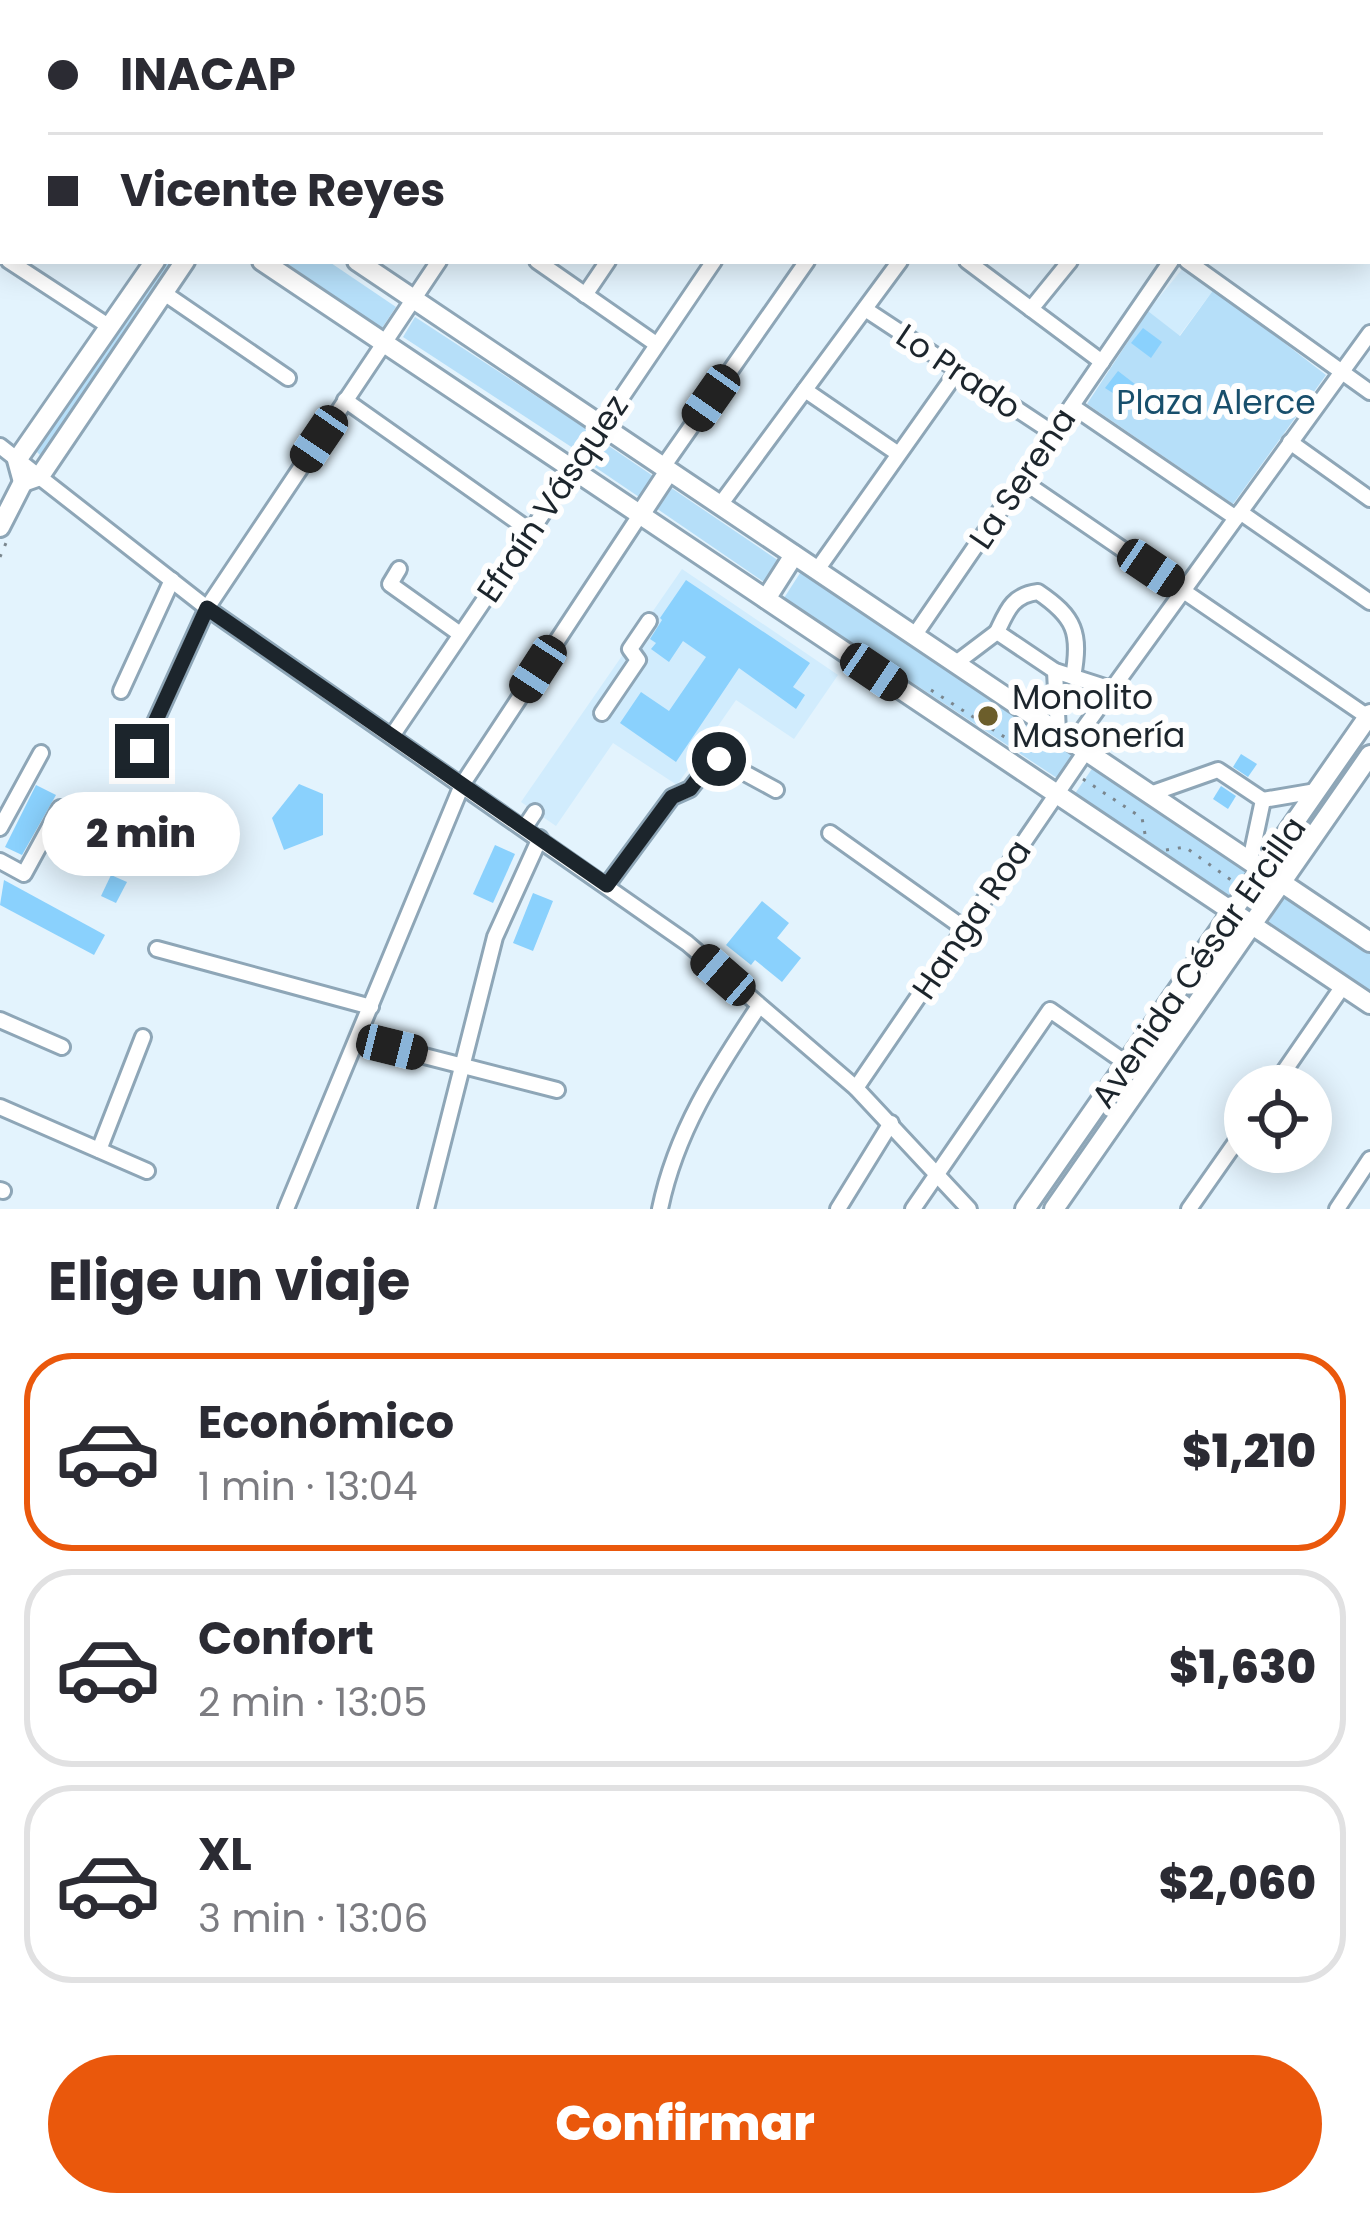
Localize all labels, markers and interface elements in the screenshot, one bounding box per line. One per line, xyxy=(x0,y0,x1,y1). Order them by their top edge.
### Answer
text: INACAP xyxy=(120,43,296,106)
text: Vicente Reyes xyxy=(120,159,445,222)
street label: Lo Prado xyxy=(887,312,1030,430)
car xyxy=(676,358,746,438)
park label: Plaza Alerce xyxy=(1116,379,1316,426)
street label: Efraín Vásquez xyxy=(465,385,639,611)
street label: La Serena xyxy=(958,398,1087,558)
car xyxy=(284,399,354,479)
car xyxy=(1111,533,1191,603)
car xyxy=(503,629,573,709)
car xyxy=(834,637,914,707)
place label: Monolito Masonería xyxy=(1012,674,1185,759)
marker: Monolito Masonería xyxy=(975,703,1001,729)
route end xyxy=(115,724,169,778)
route start xyxy=(692,732,746,786)
callout: 2 min xyxy=(43,793,241,877)
text: 2 min xyxy=(86,806,196,861)
street label: Avenida César Ercilla xyxy=(1080,807,1317,1118)
street label: Hanga Roa xyxy=(901,830,1042,1008)
car xyxy=(684,938,762,1012)
car xyxy=(353,1021,431,1073)
map controls xyxy=(1224,1065,1332,1173)
button: locate xyxy=(1224,1065,1332,1173)
text: Elige un viaje xyxy=(48,1243,410,1319)
text: Económico xyxy=(198,1391,454,1454)
icon: car xyxy=(54,1398,162,1506)
text: $1,210 xyxy=(1182,1420,1316,1483)
text: 1 min · 13:04 xyxy=(198,1459,418,1514)
text: Confort xyxy=(198,1607,374,1670)
icon: car xyxy=(54,1614,162,1722)
text: $1,630 xyxy=(1169,1636,1316,1699)
text: 2 min · 13:05 xyxy=(198,1675,427,1730)
text: XL xyxy=(198,1823,252,1886)
icon: car xyxy=(54,1830,162,1938)
text: $2,060 xyxy=(1159,1852,1316,1915)
text: 3 min · 13:06 xyxy=(198,1891,428,1946)
button: Confirmar xyxy=(48,2055,1322,2193)

